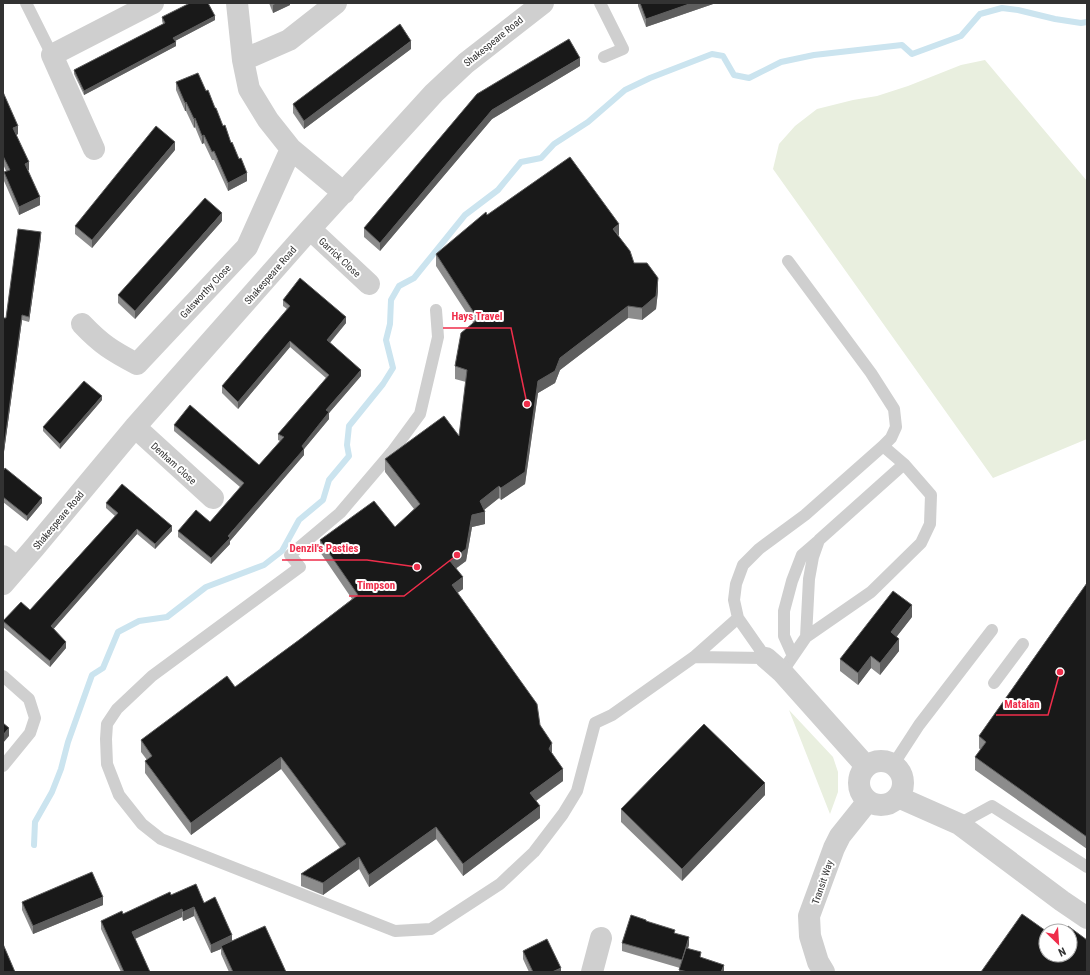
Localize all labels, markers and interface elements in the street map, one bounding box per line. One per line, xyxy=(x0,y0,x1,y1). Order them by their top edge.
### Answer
street label: Shakespeare Road xyxy=(462,14,525,69)
street label: Garrick Close xyxy=(317,235,363,280)
street label: Shakespeare Road xyxy=(242,244,298,306)
street label: Galsworthy Close xyxy=(178,262,233,320)
callout: Hays Travel xyxy=(443,305,511,328)
text: Hays Travel xyxy=(451,310,503,323)
street label: Denham Close xyxy=(149,440,199,487)
street label: Shakespeare Road xyxy=(31,489,86,552)
callout: Denzil's Pasties xyxy=(282,537,367,560)
text: Denzil's Pasties xyxy=(290,542,359,555)
callout: Timpson xyxy=(349,573,404,596)
text: Timpson xyxy=(357,579,395,592)
callout: Matalan xyxy=(996,692,1048,715)
text: Matalan xyxy=(1004,698,1040,711)
street label: Transit Way xyxy=(810,859,835,906)
north arrow xyxy=(1038,923,1078,963)
text: N xyxy=(1056,944,1068,959)

